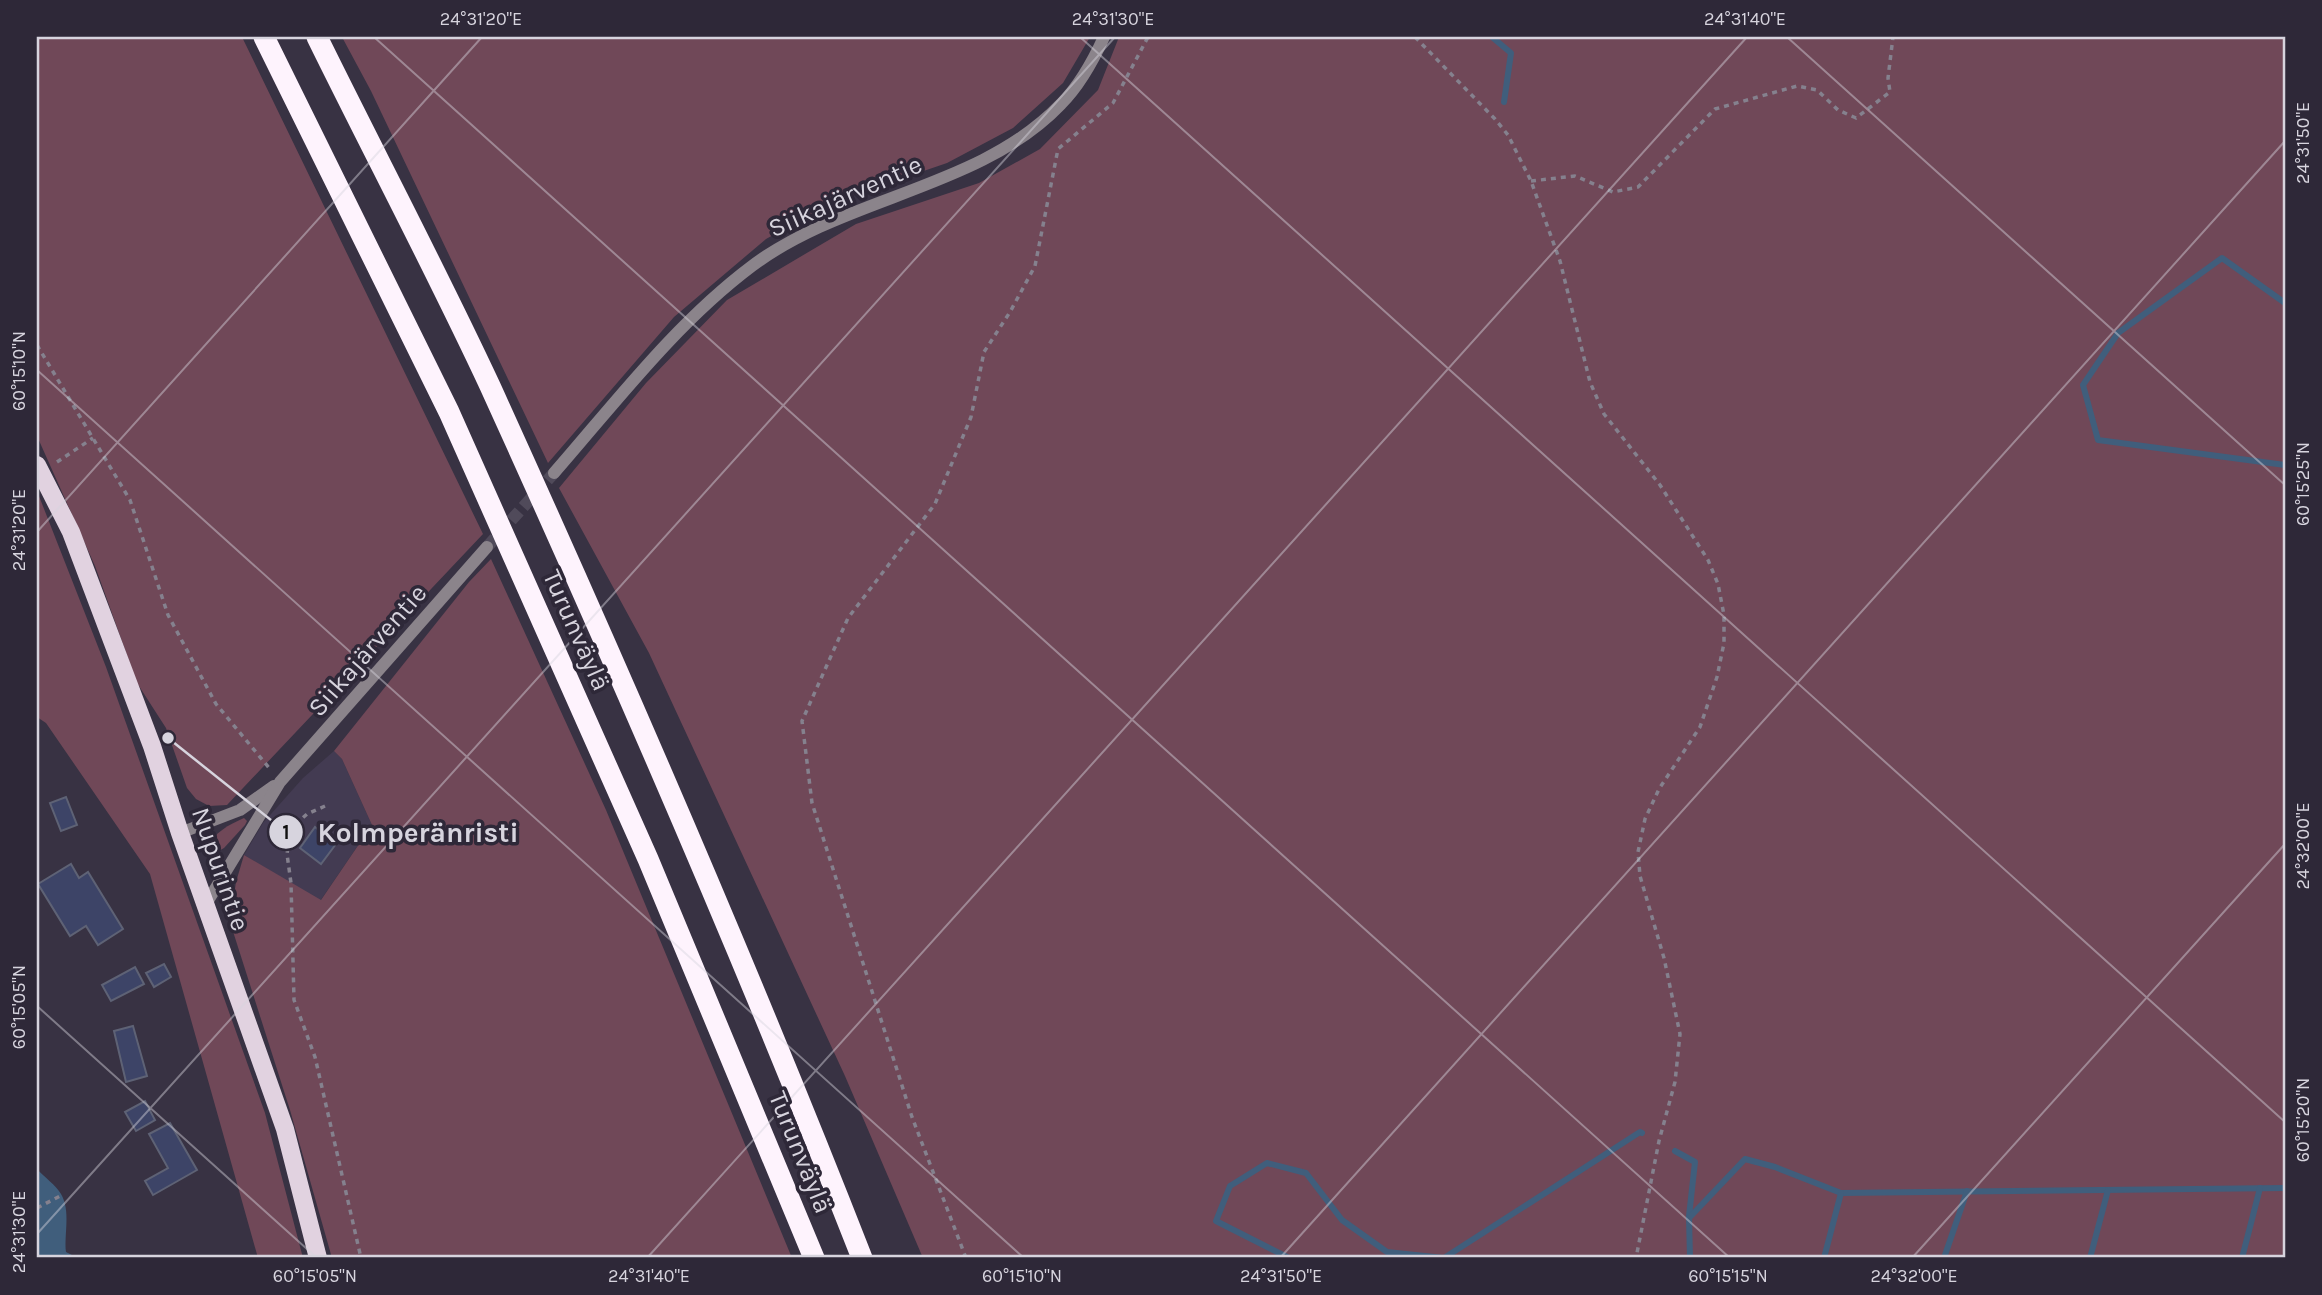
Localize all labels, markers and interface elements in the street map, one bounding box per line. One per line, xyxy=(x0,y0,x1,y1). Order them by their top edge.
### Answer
text: 24°31'20"E xyxy=(440,8,522,30)
text: 24°31'30"E xyxy=(1072,8,1154,30)
text: 24°31'40"E xyxy=(1704,8,1786,30)
text: 24°31'50"E xyxy=(2292,102,2314,184)
street label: Siikajärventie xyxy=(764,149,927,244)
text: 60°15'10"N xyxy=(8,331,30,411)
text: 60°15'25"N xyxy=(2292,442,2314,526)
text: 24°31'20"E xyxy=(8,489,30,571)
street label: Turunväylä xyxy=(536,565,617,695)
street label: Siikajärventie xyxy=(302,578,433,723)
text: 24°32'00"E xyxy=(2292,802,2314,890)
street label: Nupurintie xyxy=(185,804,256,935)
callout: Kolmperänristi xyxy=(269,808,533,857)
text: Kolmperänristi xyxy=(317,816,519,849)
text: 1 xyxy=(282,820,290,844)
text: 60°15'05"N xyxy=(8,965,30,1049)
text: 60°15'20"N xyxy=(2292,1078,2314,1162)
street label: Turunväylä xyxy=(762,1087,839,1218)
text: 24°31'30"E xyxy=(8,1191,30,1273)
text: 60°15'05"N xyxy=(273,1265,357,1287)
text: 24°31'40"E xyxy=(608,1265,690,1287)
text: 60°15'10"N xyxy=(982,1265,1062,1287)
text: 24°31'50"E xyxy=(1240,1265,1322,1287)
text: 60°15'15"N xyxy=(1688,1265,1768,1287)
text: 24°32'00"E xyxy=(1870,1265,1958,1287)

